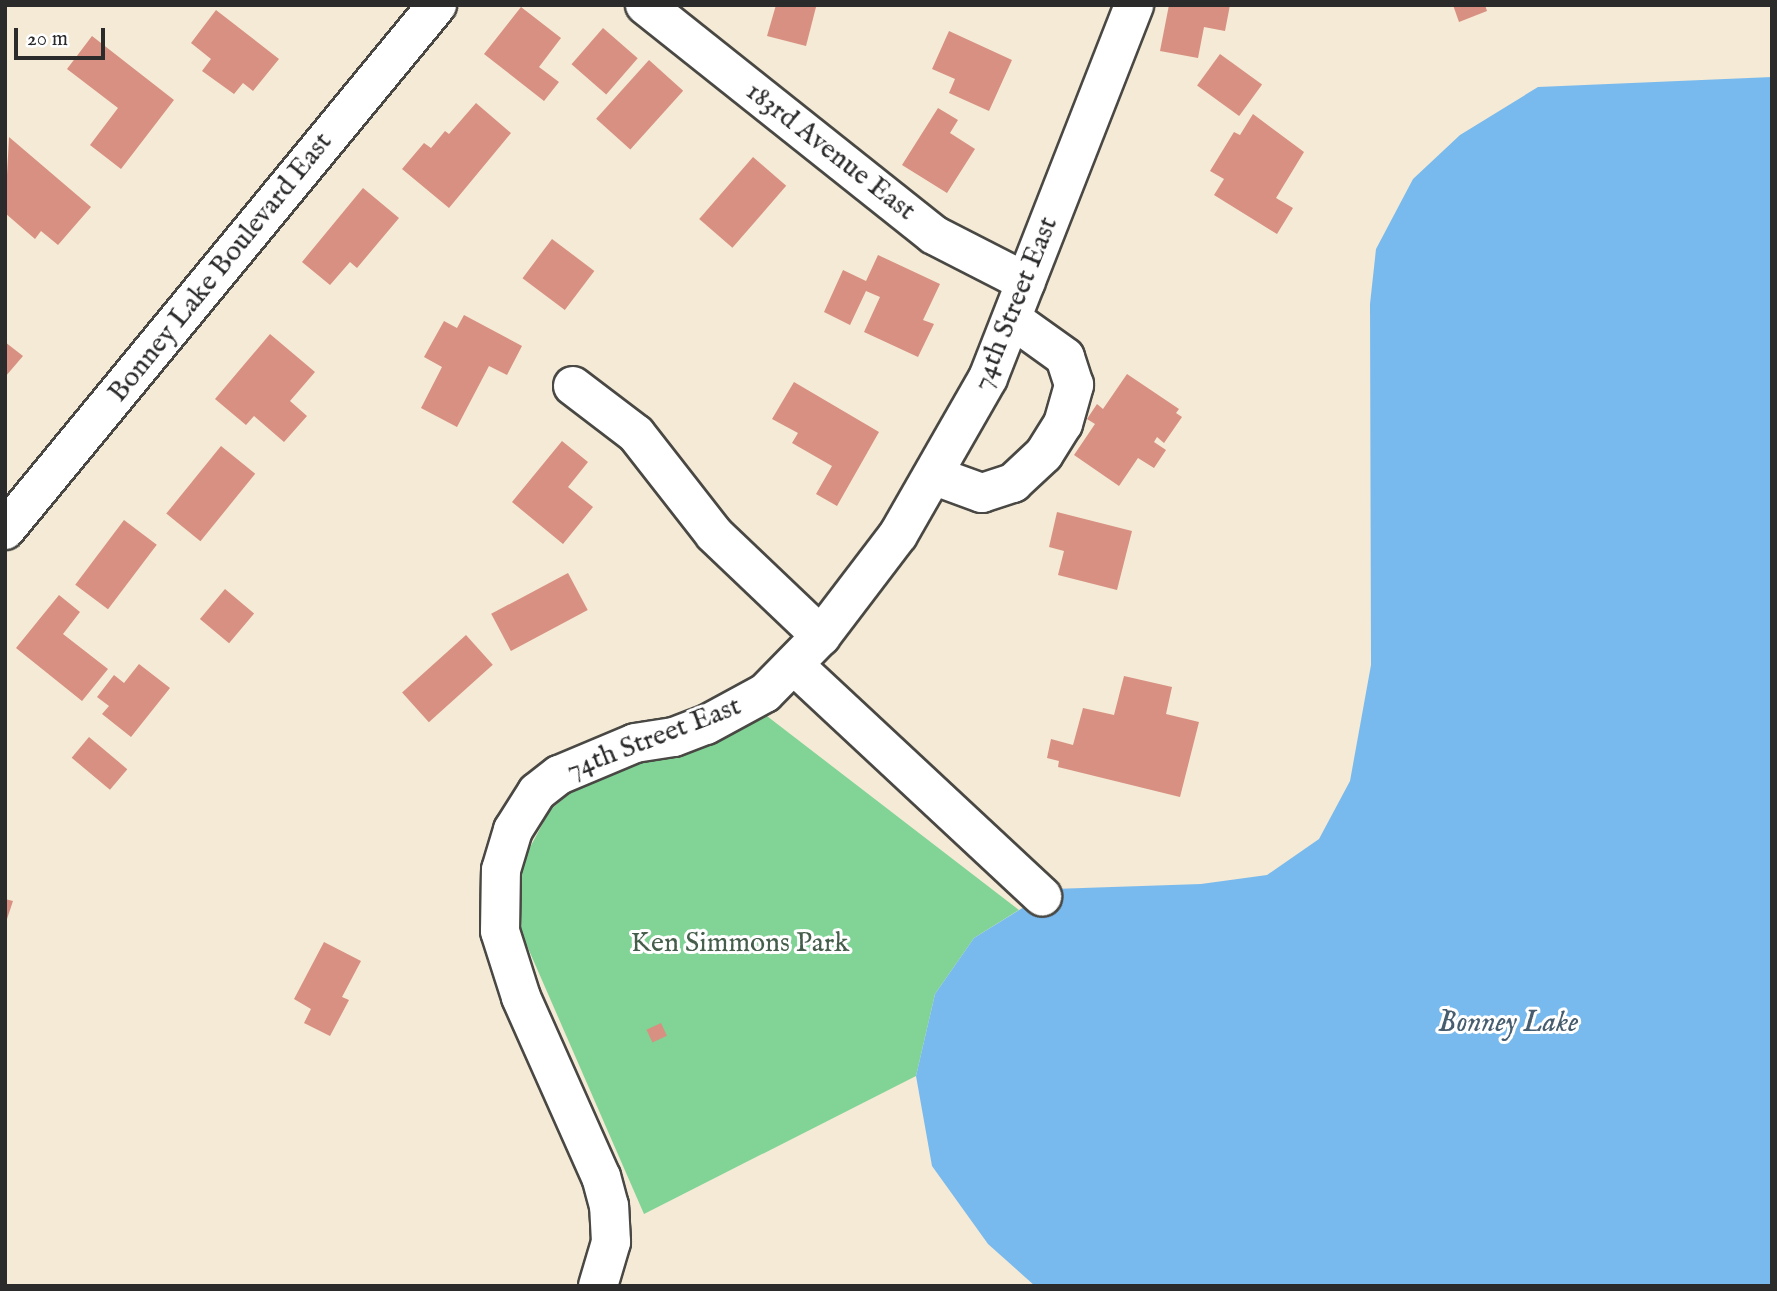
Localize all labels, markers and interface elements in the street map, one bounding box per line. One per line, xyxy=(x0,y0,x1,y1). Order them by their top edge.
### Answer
scale bar xyxy=(18,14,108,58)
text: 20 m xyxy=(27,26,68,53)
street label: 183rd Avenue East xyxy=(739,75,921,229)
street label: Bonney Lake Boulevard East xyxy=(102,126,340,410)
street label: 74th Street East xyxy=(966,212,1066,396)
street label: 74th Street East xyxy=(562,690,746,788)
park label: Ken Simmons Park xyxy=(631,927,849,961)
water label: Bonney Lake xyxy=(1438,1005,1578,1041)

